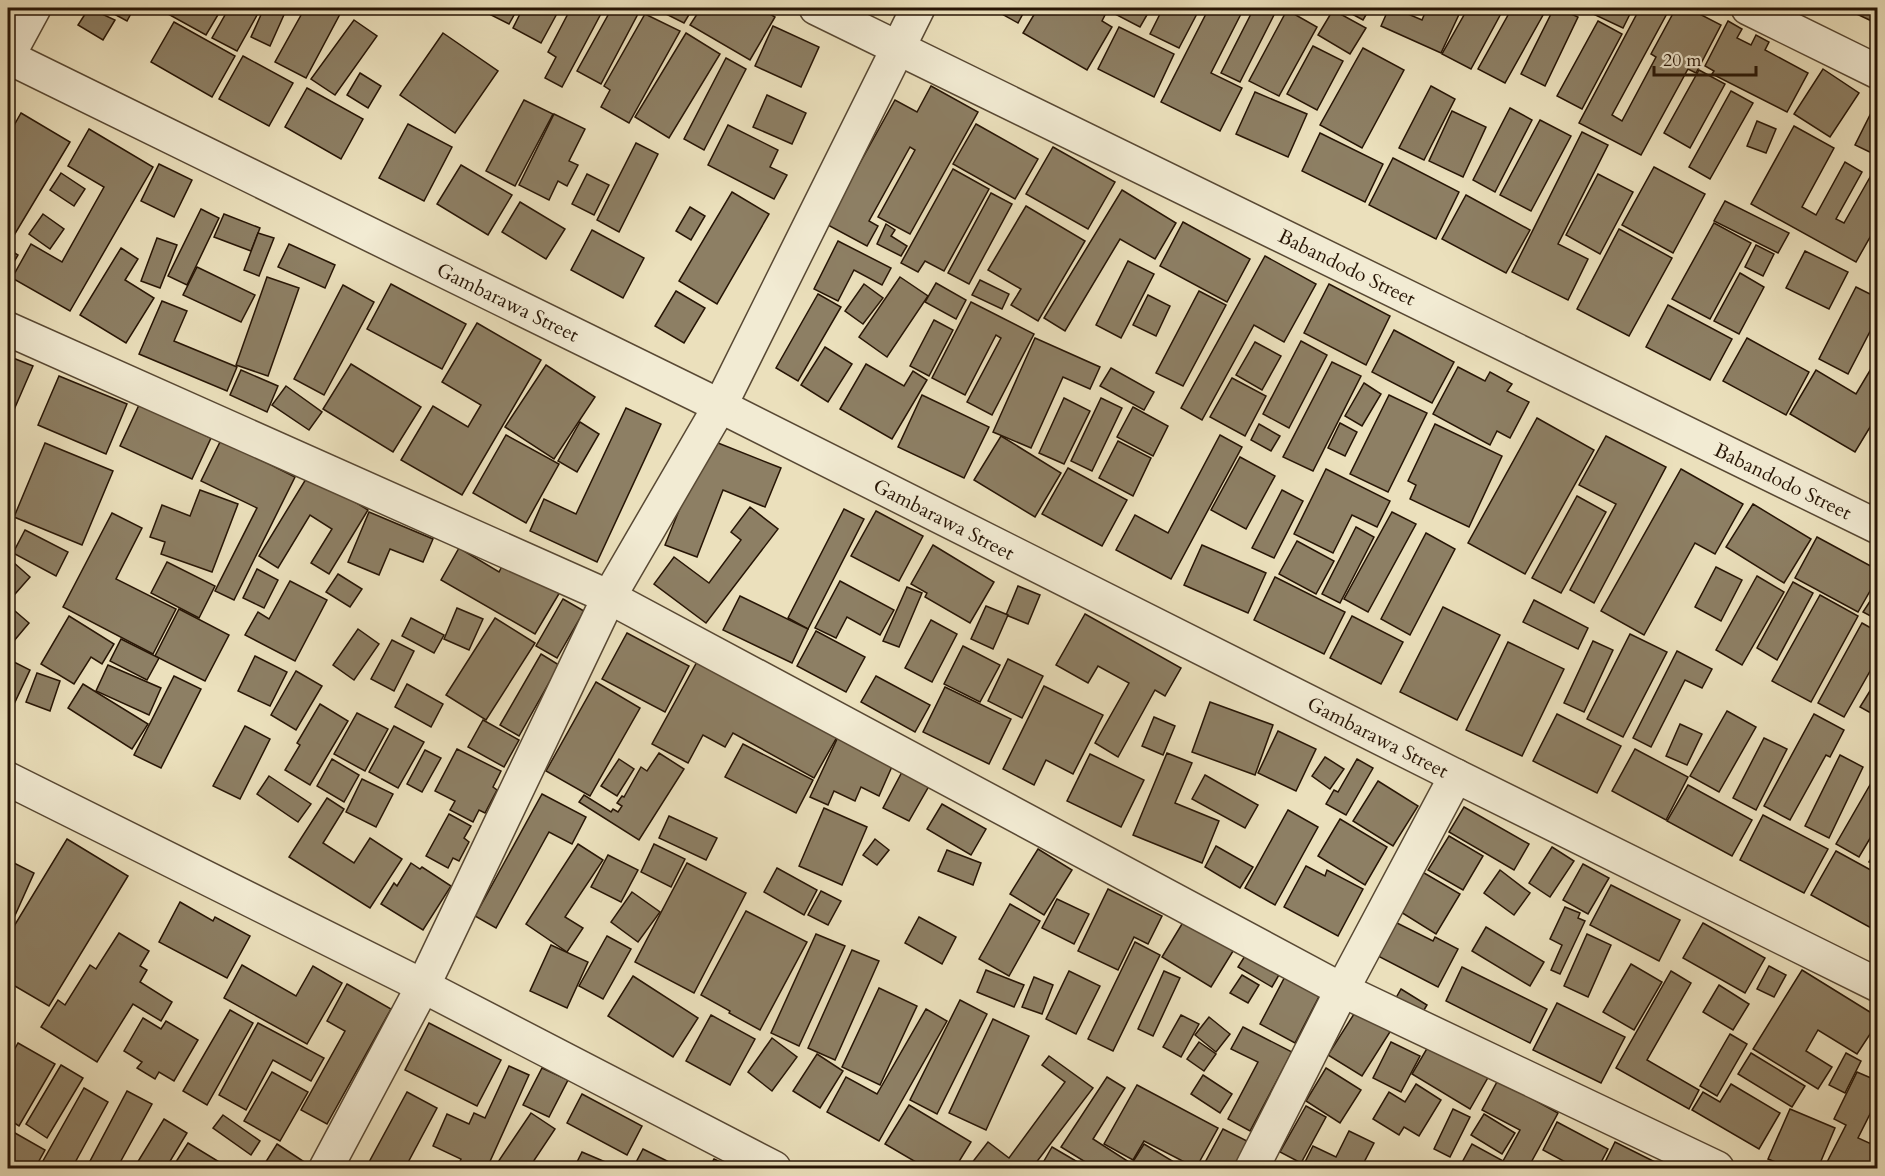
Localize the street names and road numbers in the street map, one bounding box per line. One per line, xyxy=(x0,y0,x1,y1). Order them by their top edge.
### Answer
street label: Babandodo Street xyxy=(1274,223,1420,313)
street label: Gambarawa Street xyxy=(432,256,584,349)
street label: Babandodo Street xyxy=(1710,437,1856,527)
street label: Gambarawa Street xyxy=(869,472,1019,567)
street label: Gambarawa Street xyxy=(1303,690,1453,785)

